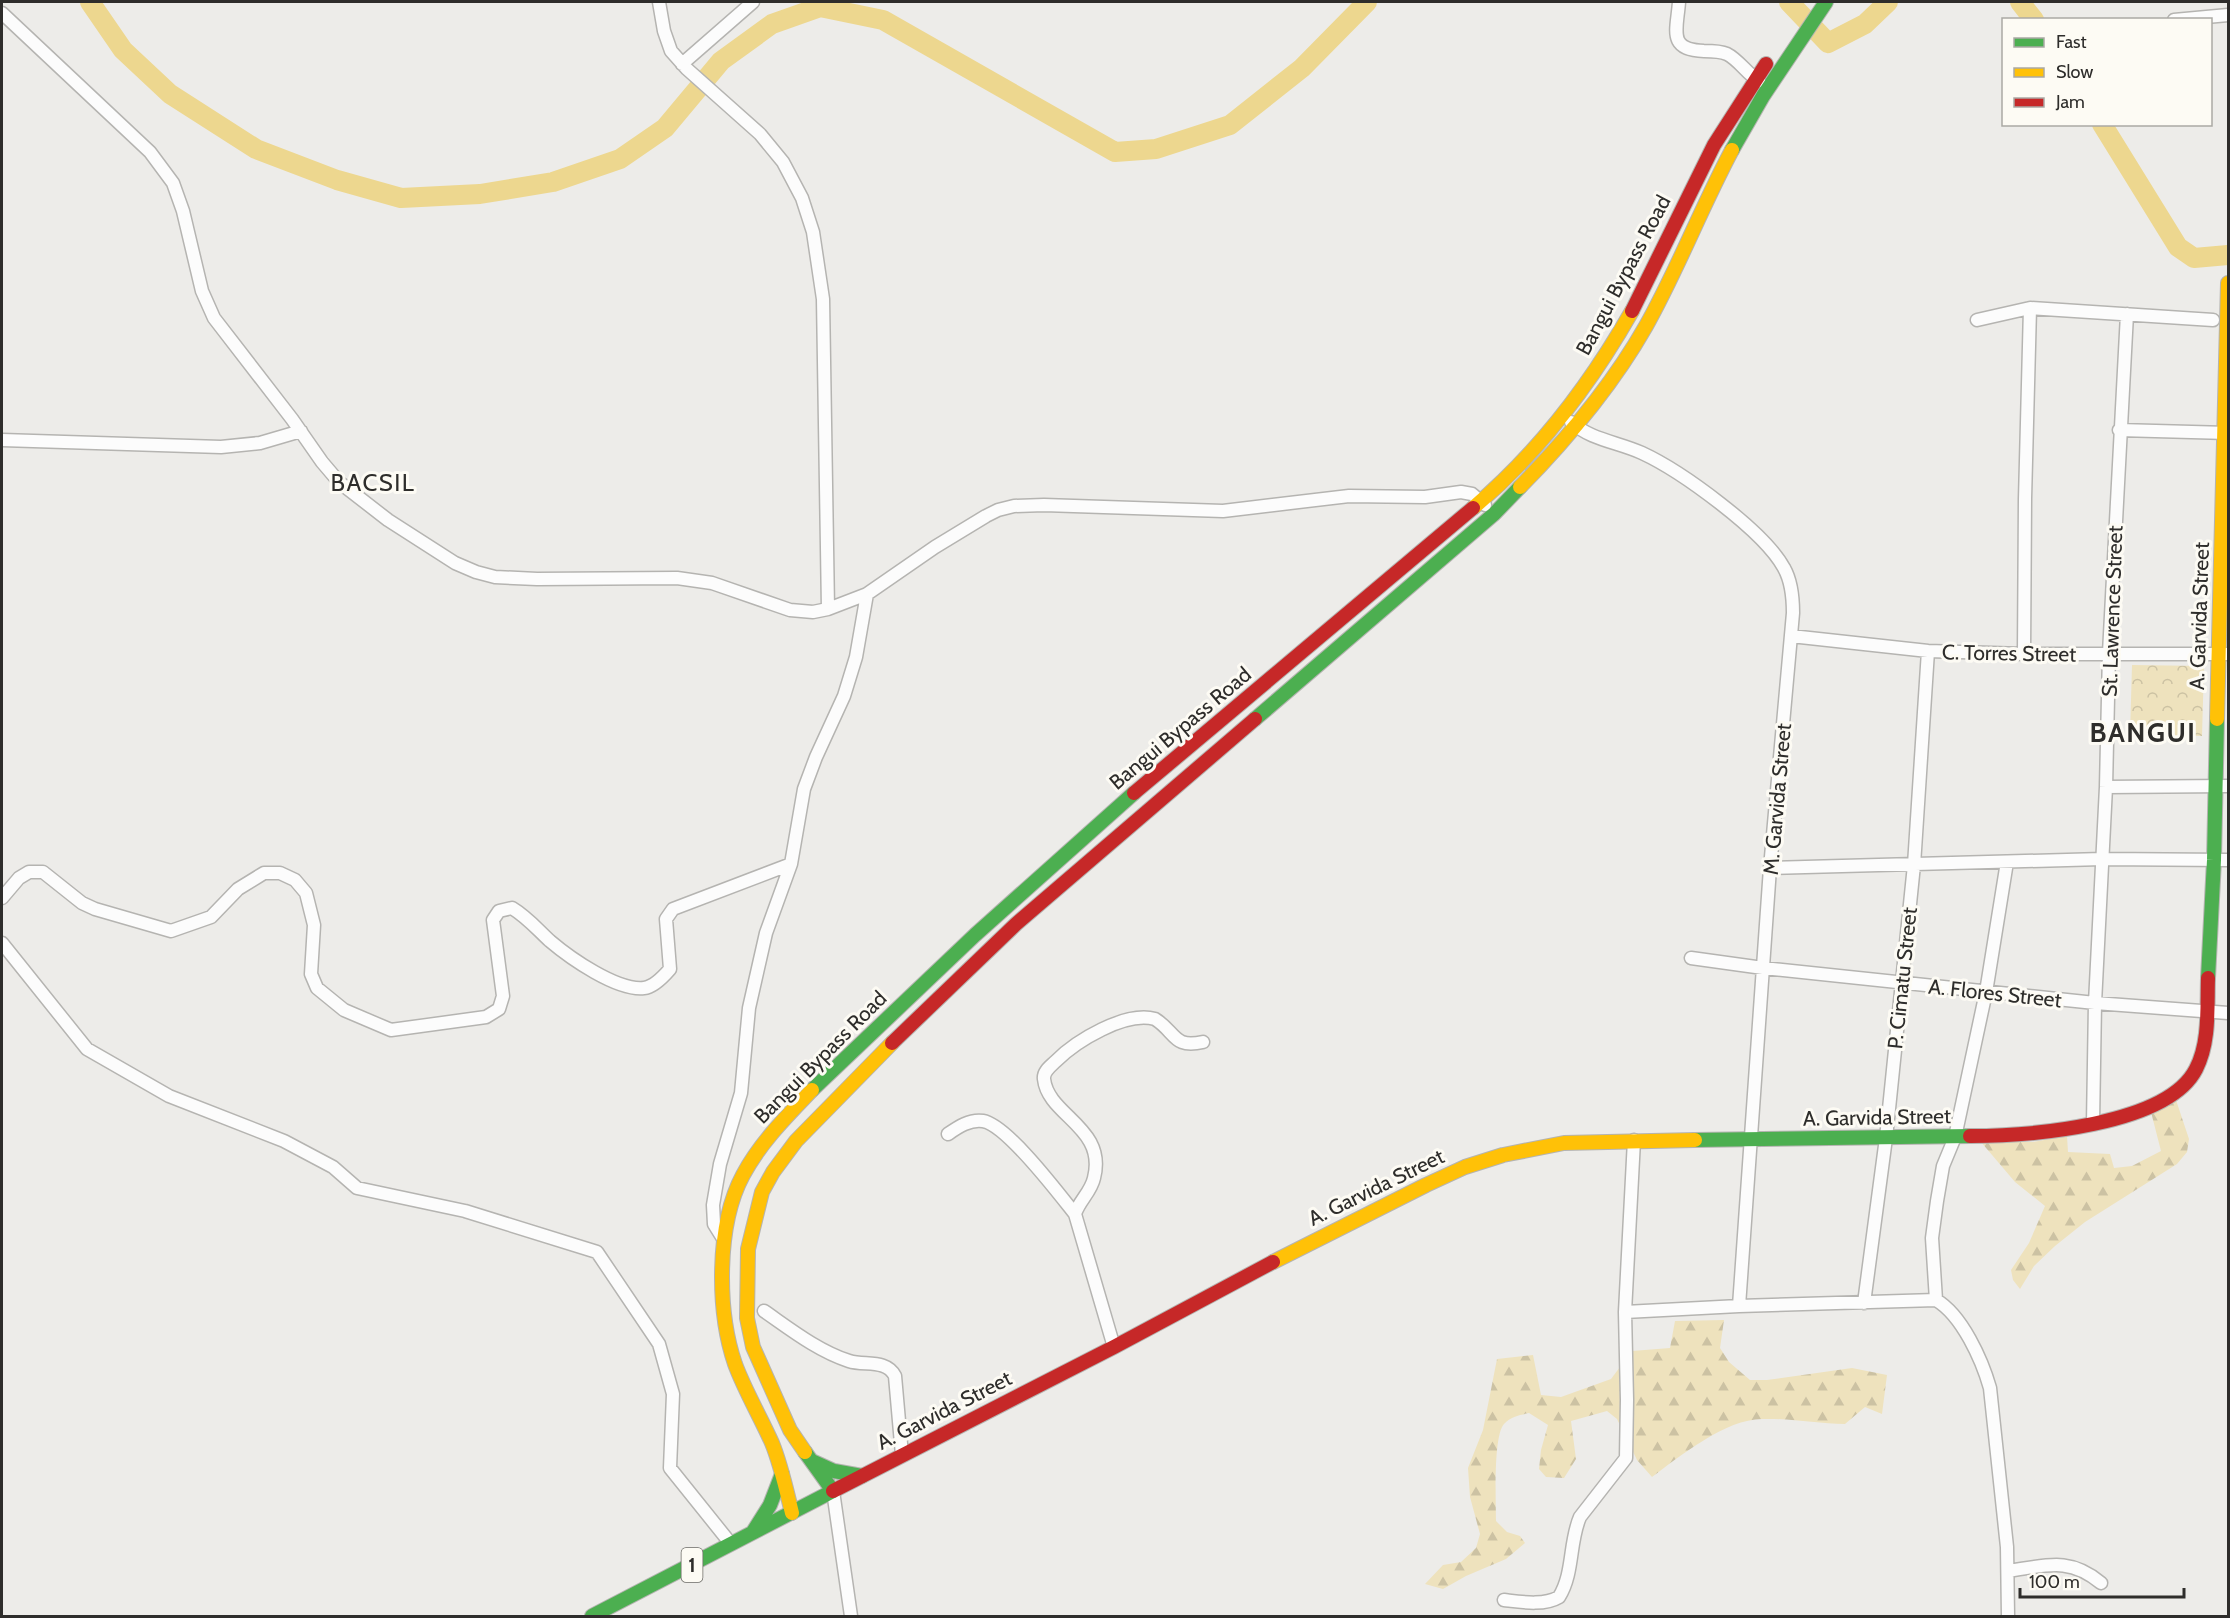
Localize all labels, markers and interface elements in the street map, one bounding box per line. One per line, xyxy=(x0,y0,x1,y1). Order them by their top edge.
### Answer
legend xyxy=(2002,18,2212,126)
text: Fast xyxy=(2056,31,2087,53)
text: Slow xyxy=(2056,61,2093,83)
text: Jam xyxy=(2055,91,2085,113)
street label: Bangui Bypass Road xyxy=(1570,191,1676,359)
district label: BACSIL xyxy=(331,468,415,497)
street label: St. Lawrence Street xyxy=(2097,525,2127,697)
street label: A. Garvida Street xyxy=(2184,542,2214,690)
street label: C. Torres Street xyxy=(1942,639,2076,667)
street label: Bangui Bypass Road xyxy=(1104,661,1256,795)
district label: BANGUI xyxy=(2090,716,2196,749)
street label: M. Garvida Street xyxy=(1758,722,1796,876)
street label: P. Cimatu Street xyxy=(1882,906,1922,1050)
street label: A. Flores Street xyxy=(1927,974,2063,1012)
street label: Bangui Bypass Road xyxy=(749,986,891,1128)
street label: A. Garvida Street xyxy=(1803,1103,1951,1131)
street label: A. Garvida Street xyxy=(1304,1143,1448,1231)
street label: A. Garvida Street xyxy=(872,1365,1016,1455)
road number: 1 xyxy=(682,1548,702,1582)
scale bar xyxy=(2020,1561,2184,1599)
text: 100 m xyxy=(2029,1571,2080,1593)

